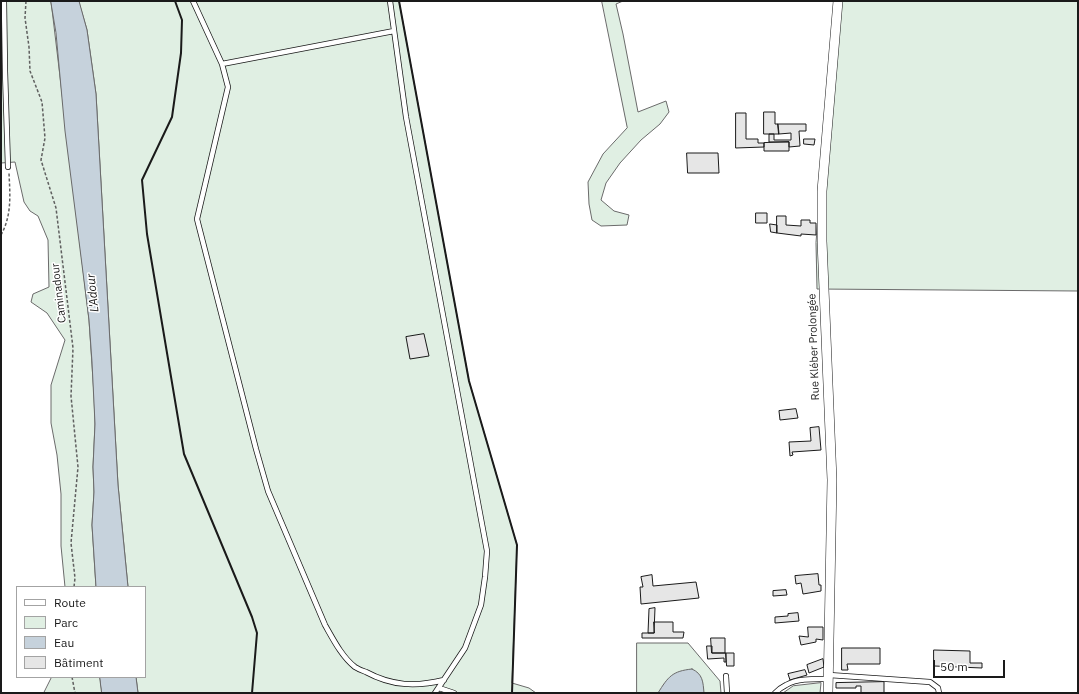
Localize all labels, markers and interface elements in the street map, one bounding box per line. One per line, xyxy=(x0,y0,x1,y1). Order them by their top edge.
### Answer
street label: Caminadour xyxy=(49,262,69,324)
water label: L'Adour xyxy=(84,273,102,313)
street label: Rue Kléber Prolongée xyxy=(806,293,822,401)
legend xyxy=(16,586,146,678)
text: Route xyxy=(54,595,86,610)
text: Parc xyxy=(54,615,78,630)
text: Eau xyxy=(54,635,74,650)
scale bar xyxy=(935,652,1007,678)
text: Bâtiment xyxy=(54,655,104,670)
text: 50 m xyxy=(940,659,968,674)

